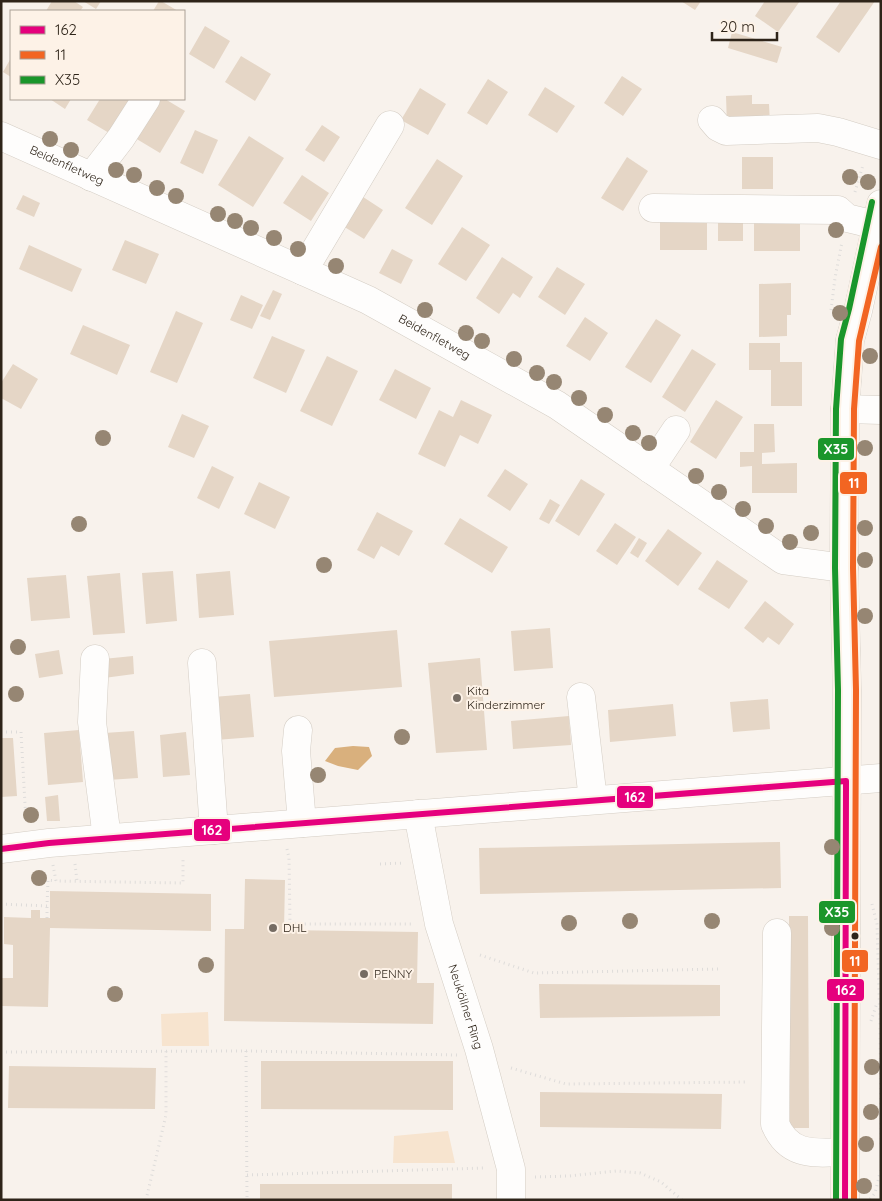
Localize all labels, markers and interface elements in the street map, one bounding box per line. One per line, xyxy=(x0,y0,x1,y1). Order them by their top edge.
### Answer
legend xyxy=(10,10,185,100)
scale bar xyxy=(712,10,777,42)
text: 20 m xyxy=(720,17,755,36)
text: 162 xyxy=(55,20,77,39)
text: 11 xyxy=(55,45,66,64)
text: X35 xyxy=(55,70,80,89)
street label: Beidenfletweg xyxy=(27,142,106,188)
street label: Beidenfletweg xyxy=(396,311,473,362)
line badge: X35 xyxy=(817,437,855,461)
text: X35 xyxy=(824,440,848,458)
line badge: 11 xyxy=(839,471,868,495)
text: 11 xyxy=(849,474,859,492)
place label: Kita Kinderzimmer xyxy=(467,683,545,712)
marker: Kita Kinderzimmer xyxy=(451,692,463,704)
line badge: 162 xyxy=(616,785,654,809)
text: 162 xyxy=(624,788,646,806)
line badge: 162 xyxy=(193,818,231,842)
text: 162 xyxy=(201,821,223,839)
line badge: X35 xyxy=(818,900,856,924)
text: X35 xyxy=(825,903,849,921)
place label: DHL xyxy=(283,920,307,935)
marker: DHL xyxy=(267,922,279,934)
unlabelled marker xyxy=(850,931,860,941)
line badge: 11 xyxy=(841,949,869,973)
text: 11 xyxy=(850,952,860,970)
street label: Neuköllner Ring xyxy=(445,962,487,1051)
place label: PENNY xyxy=(374,966,412,981)
marker: PENNY xyxy=(358,968,370,980)
line badge: 162 xyxy=(826,978,865,1002)
text: 162 xyxy=(835,981,857,999)

